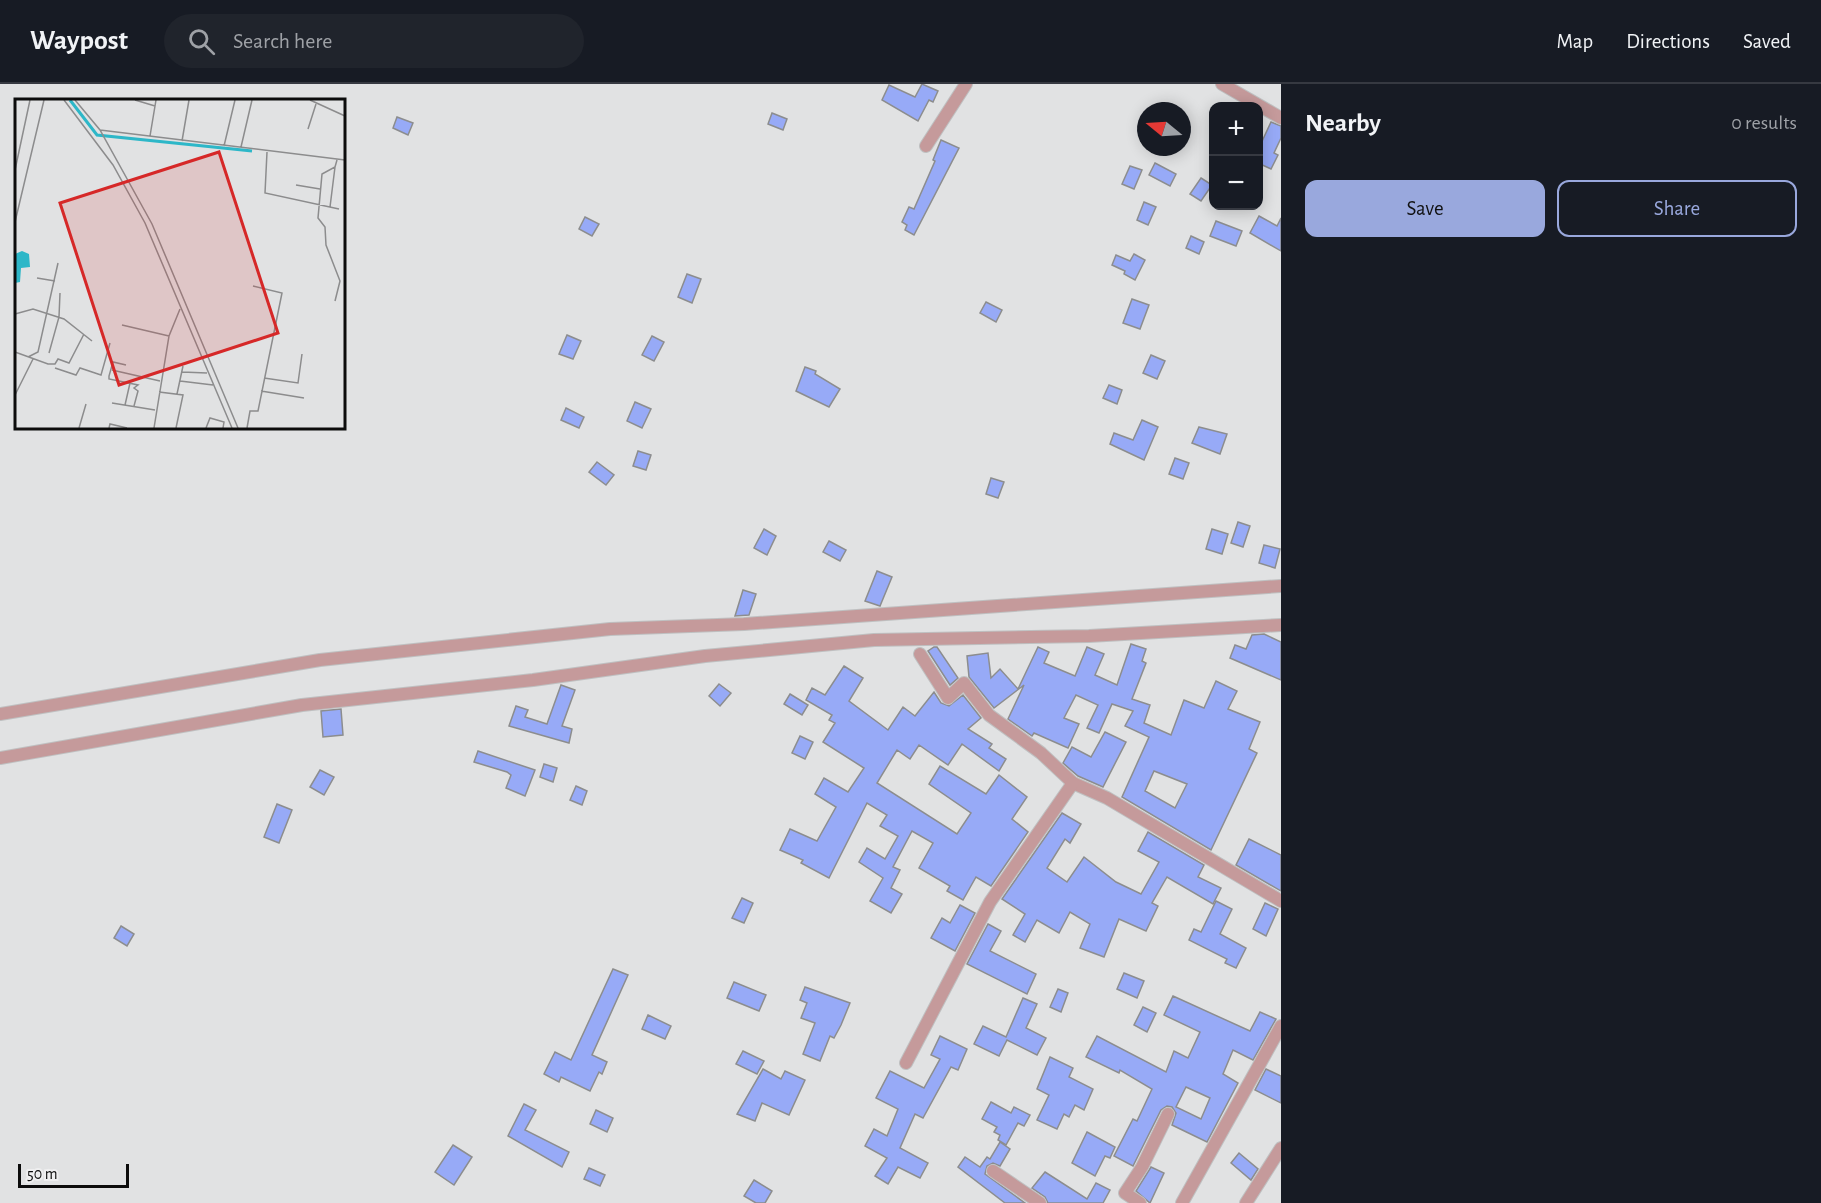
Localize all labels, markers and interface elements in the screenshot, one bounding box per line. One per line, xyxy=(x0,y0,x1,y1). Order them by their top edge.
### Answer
search box xyxy=(164,14,584,68)
icon: search xyxy=(185,25,218,58)
text: Waypost xyxy=(30,27,128,55)
text: Search here xyxy=(233,30,333,52)
text: Map xyxy=(1557,31,1593,52)
text: Directions xyxy=(1626,31,1710,52)
text: Saved xyxy=(1743,31,1791,52)
inset map xyxy=(15,99,345,429)
north arrow xyxy=(1137,102,1191,156)
map controls xyxy=(1209,102,1263,210)
button: + xyxy=(1209,102,1263,156)
text: Nearby xyxy=(1305,110,1381,136)
text: 0 results xyxy=(1731,113,1797,133)
button: − xyxy=(1209,156,1263,210)
button: Save xyxy=(1305,180,1545,237)
button: Share xyxy=(1557,180,1797,237)
scale bar xyxy=(18,1161,129,1188)
text: 50 m xyxy=(27,1166,58,1182)

